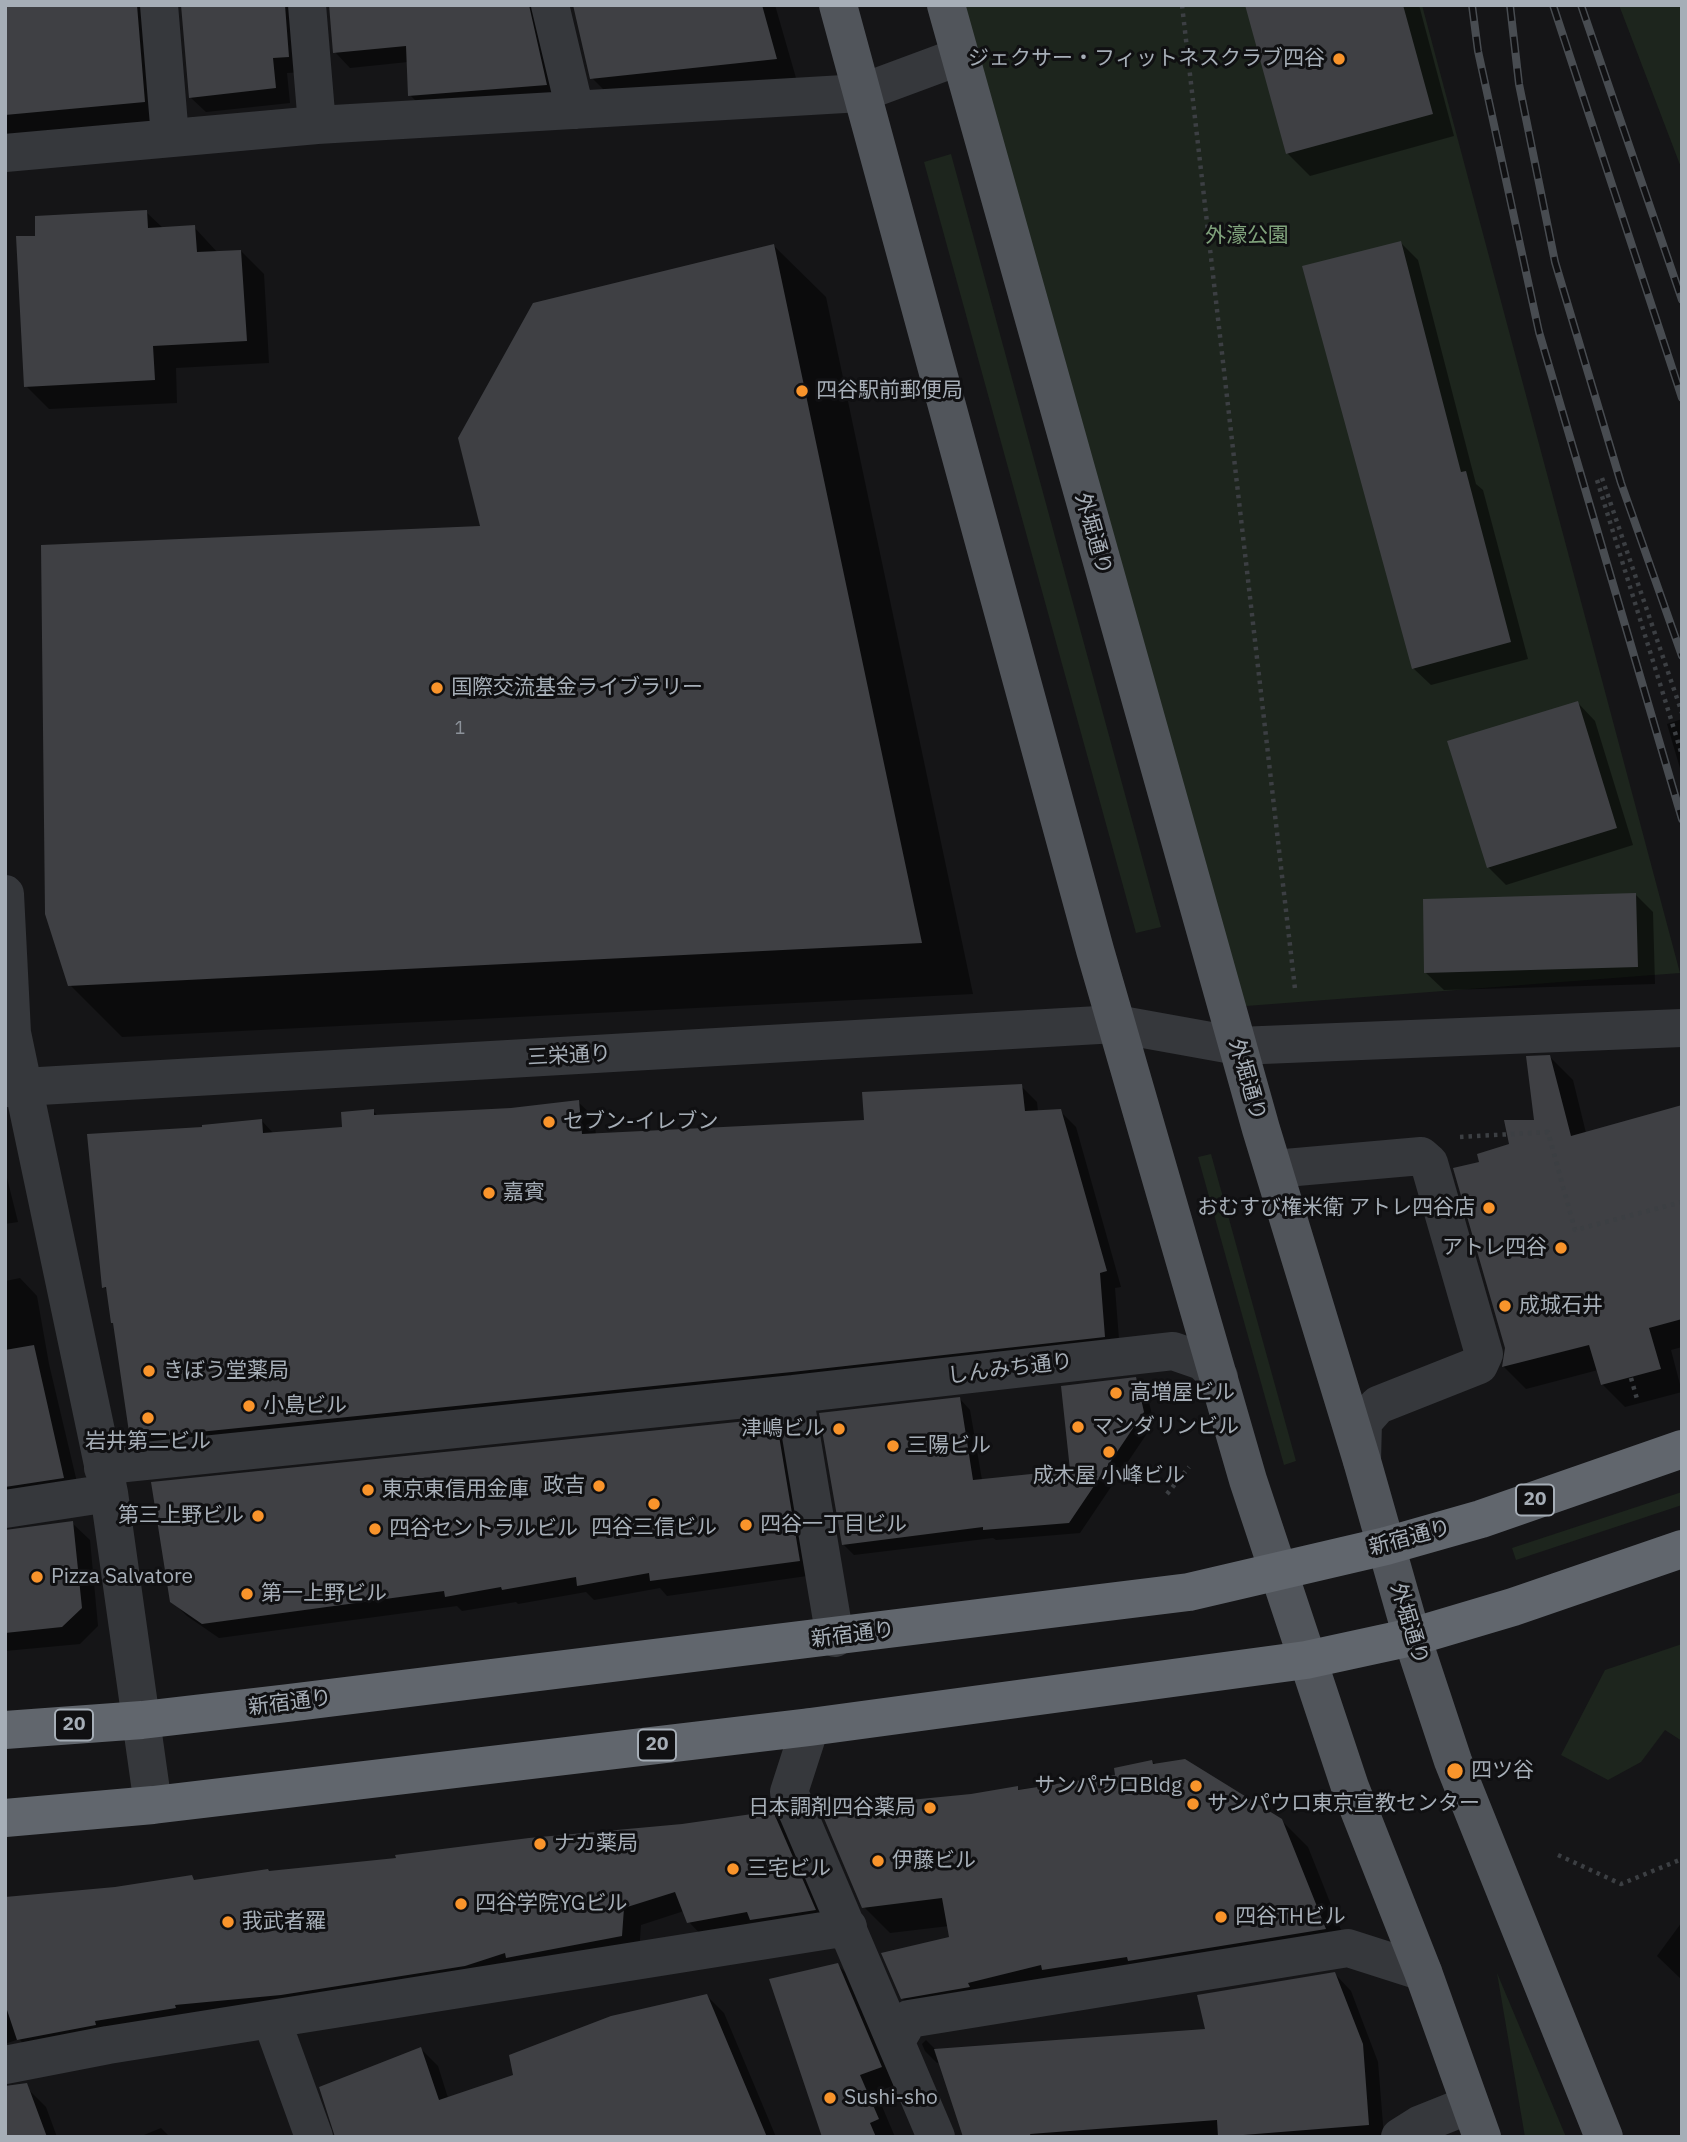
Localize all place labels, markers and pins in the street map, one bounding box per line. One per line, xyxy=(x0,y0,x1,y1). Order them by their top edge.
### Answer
place label: ジェクサー・フィットネスクラブ四谷 xyxy=(968,46,1325,72)
marker: ジェクサー・フィットネスクラブ四谷 xyxy=(1331,51,1347,67)
place label: 四谷駅前郵便局 xyxy=(816,378,963,404)
marker: 四谷駅前郵便局 xyxy=(794,383,810,399)
place label: 国際交流基金ライブラリー xyxy=(451,675,703,701)
marker: 国際交流基金ライブラリー xyxy=(429,680,445,696)
place label: セブン-イレブン xyxy=(563,1109,718,1135)
marker: セブン-イレブン xyxy=(541,1114,557,1130)
place label: 嘉賓 xyxy=(503,1180,545,1206)
marker: 嘉賓 xyxy=(481,1185,497,1201)
place label: おむすび権米衛 アトレ四谷店 xyxy=(1197,1195,1475,1221)
marker: おむすび権米衛 アトレ四谷店 xyxy=(1481,1200,1497,1216)
place label: アトレ四谷 xyxy=(1442,1235,1547,1261)
marker: アトレ四谷 xyxy=(1553,1240,1569,1256)
place label: 成城石井 xyxy=(1519,1293,1603,1319)
marker: 成城石井 xyxy=(1497,1298,1513,1314)
place label: きぼう堂薬局 xyxy=(163,1358,289,1384)
marker: きぼう堂薬局 xyxy=(141,1363,157,1379)
place label: 高増屋ビル xyxy=(1130,1380,1235,1406)
marker: 高増屋ビル xyxy=(1108,1385,1124,1401)
place label: 小島ビル xyxy=(263,1393,347,1419)
marker: 小島ビル xyxy=(241,1398,257,1414)
marker: 岩井第二ビル xyxy=(140,1410,156,1426)
place label: マンダリンビル xyxy=(1092,1414,1239,1440)
place label: 津嶋ビル xyxy=(741,1416,825,1442)
marker: マンダリンビル xyxy=(1070,1419,1086,1435)
marker: 津嶋ビル xyxy=(831,1421,847,1437)
place label: 岩井第二ビル xyxy=(85,1429,211,1455)
place label: 三陽ビル xyxy=(907,1433,991,1459)
marker: 三陽ビル xyxy=(885,1438,901,1454)
marker: 成木屋 小峰ビル xyxy=(1101,1444,1117,1460)
place label: 成木屋 小峰ビル xyxy=(1033,1463,1185,1489)
place label: 政吉 xyxy=(543,1473,585,1499)
place label: 東京東信用金庫 xyxy=(382,1477,529,1503)
marker: 政吉 xyxy=(591,1478,607,1494)
marker: 東京東信用金庫 xyxy=(360,1482,376,1498)
marker: 四谷三信ビル xyxy=(646,1496,662,1512)
place label: 第三上野ビル xyxy=(118,1503,244,1529)
marker: 第三上野ビル xyxy=(250,1508,266,1524)
place label: 四谷一丁目ビル xyxy=(760,1512,907,1538)
place label: 四谷三信ビル xyxy=(591,1515,717,1541)
place label: 四谷セントラルビル xyxy=(389,1516,578,1542)
marker: 四谷一丁目ビル xyxy=(738,1517,754,1533)
marker: 四谷セントラルビル xyxy=(367,1521,383,1537)
place label: Pizza Salvatore xyxy=(51,1564,193,1590)
marker: Pizza Salvatore xyxy=(29,1569,45,1585)
place label: 第一上野ビル xyxy=(261,1581,387,1607)
marker: 第一上野ビル xyxy=(239,1586,255,1602)
place label: 四ツ谷 xyxy=(1471,1758,1534,1784)
marker: 四ツ谷 xyxy=(1445,1761,1465,1781)
place label: サンパウロBldg xyxy=(1034,1773,1182,1799)
marker: サンパウロBldg xyxy=(1188,1778,1204,1794)
place label: サンパウロ東京宣教センター xyxy=(1207,1791,1480,1817)
place label: 日本調剤四谷薬局 xyxy=(748,1795,916,1821)
marker: サンパウロ東京宣教センター xyxy=(1185,1796,1201,1812)
marker: 日本調剤四谷薬局 xyxy=(922,1800,938,1816)
place label: ナカ薬局 xyxy=(554,1831,638,1857)
marker: ナカ薬局 xyxy=(532,1836,548,1852)
place label: 伊藤ビル xyxy=(892,1848,976,1874)
marker: 伊藤ビル xyxy=(870,1853,886,1869)
place label: 三宅ビル xyxy=(747,1856,831,1882)
marker: 三宅ビル xyxy=(725,1861,741,1877)
place label: 四谷学院YGビル xyxy=(475,1891,627,1917)
marker: 四谷学院YGビル xyxy=(453,1896,469,1912)
place label: 四谷THビル xyxy=(1235,1904,1346,1930)
place label: 我武者羅 xyxy=(242,1909,326,1935)
marker: 四谷THビル xyxy=(1213,1909,1229,1925)
marker: 我武者羅 xyxy=(220,1914,236,1930)
place label: Sushi-sho xyxy=(844,2085,938,2111)
marker: Sushi-sho xyxy=(822,2090,838,2106)

